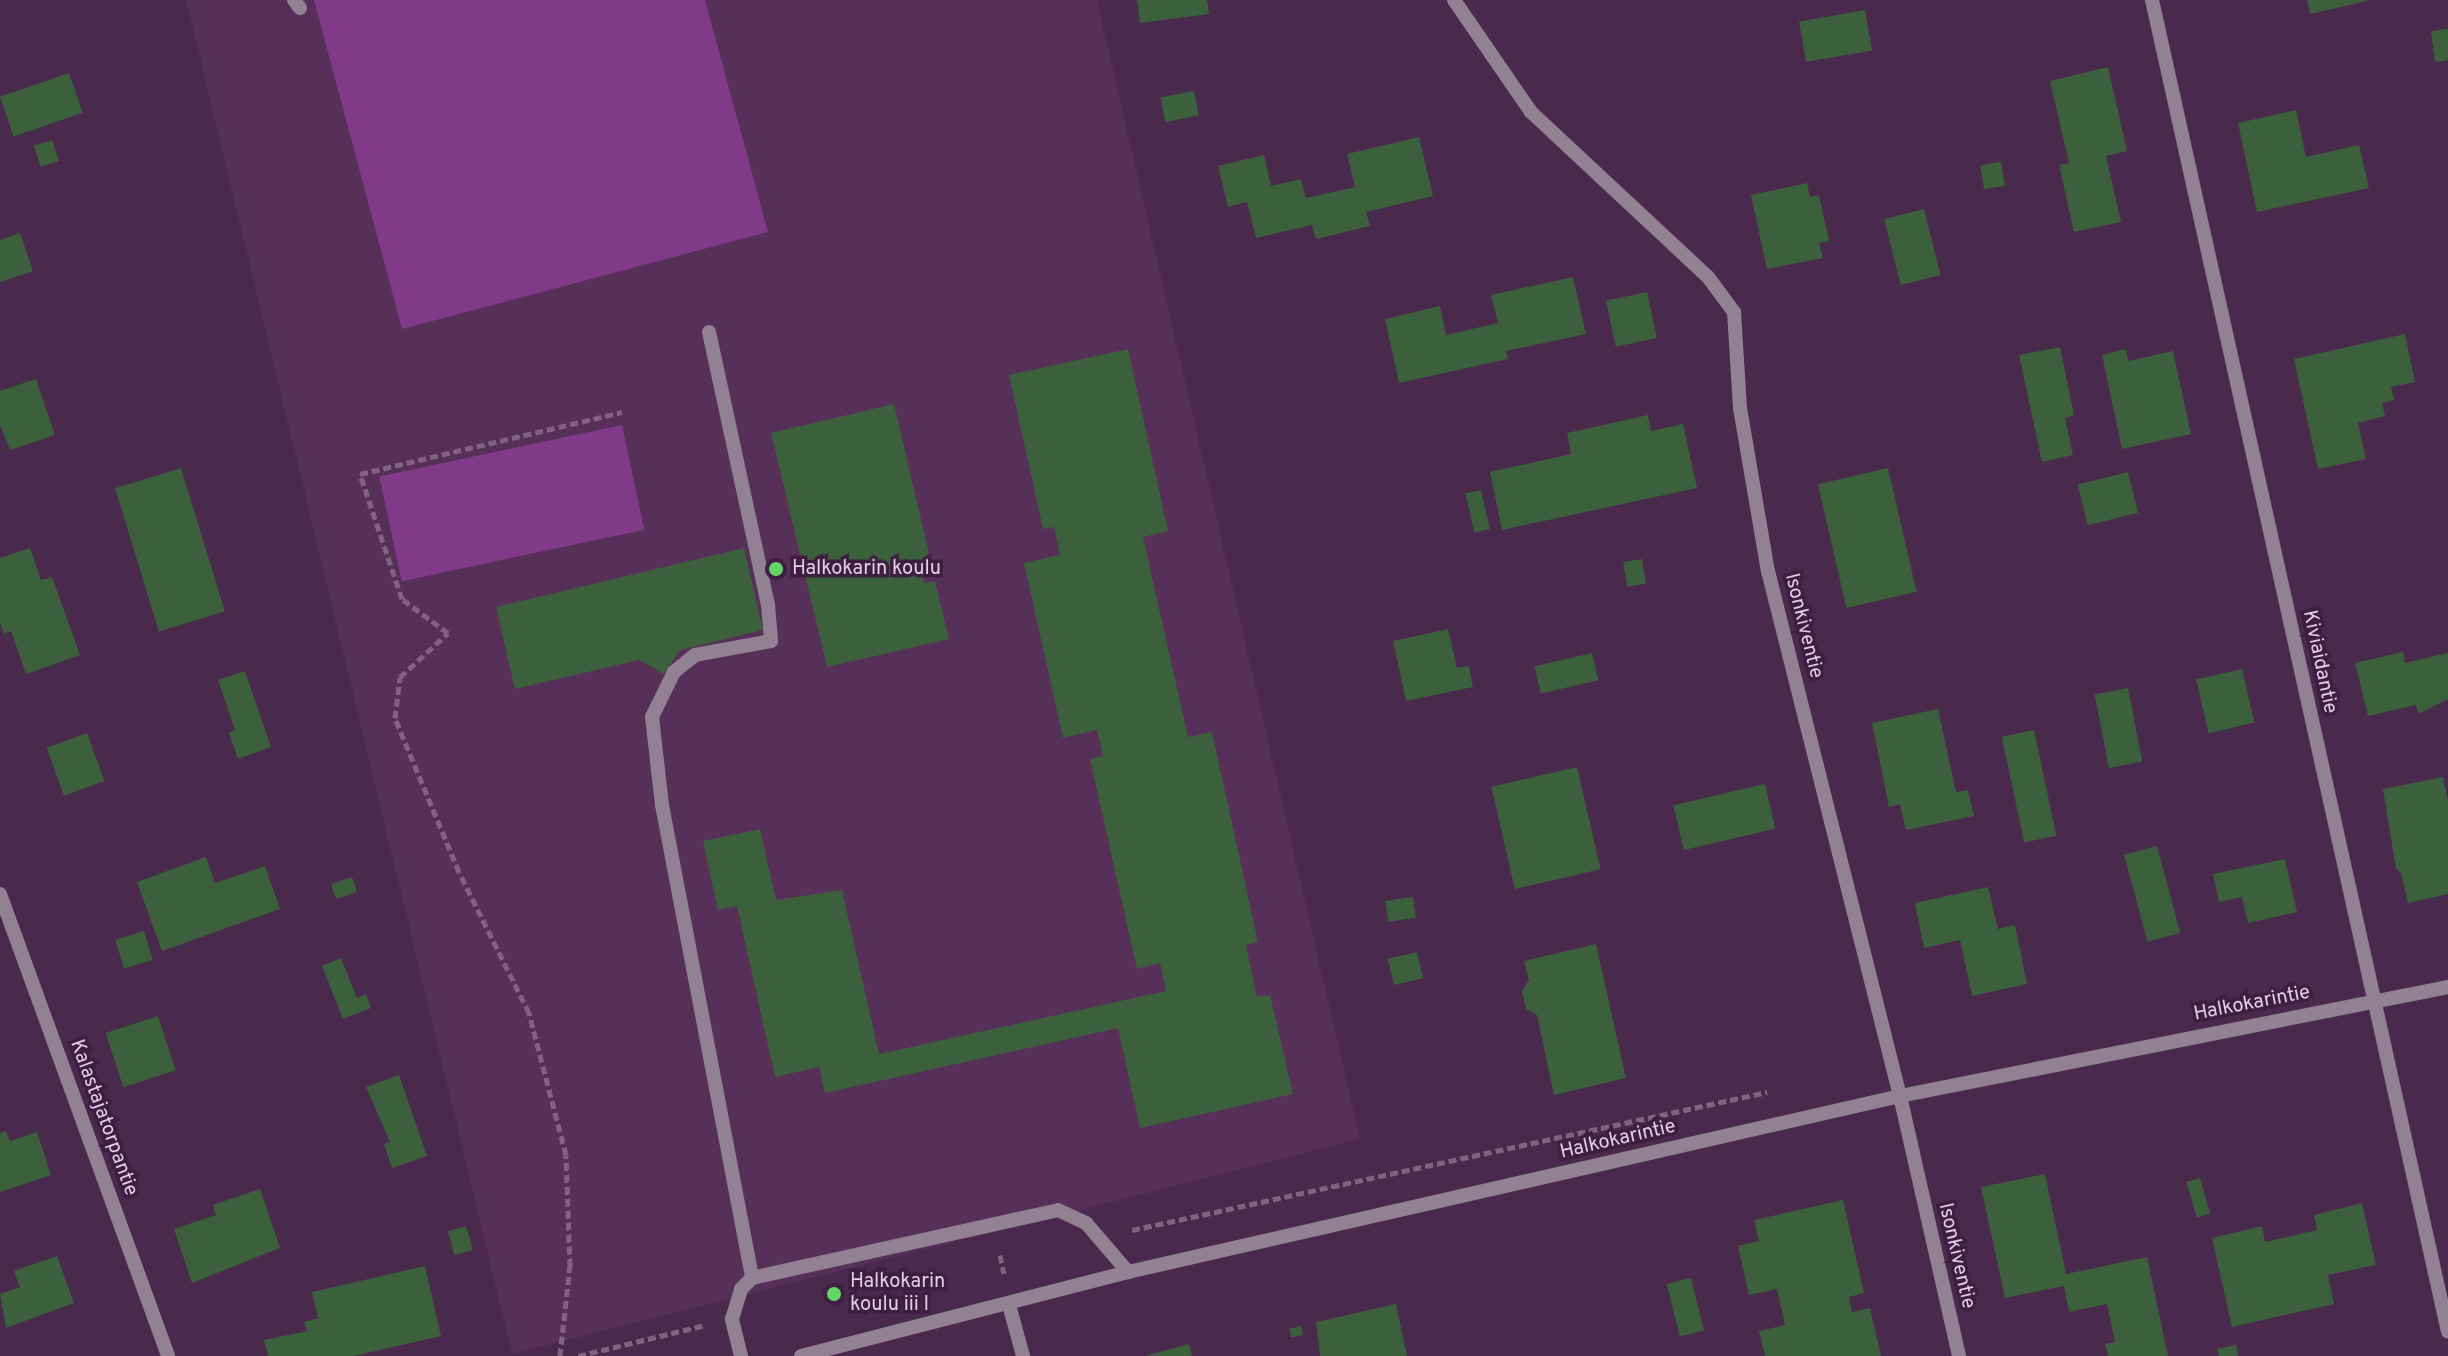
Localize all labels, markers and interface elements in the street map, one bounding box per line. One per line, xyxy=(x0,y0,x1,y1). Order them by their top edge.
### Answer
place label: Halkokarin koulu xyxy=(792,557,941,581)
marker: Halkokarin koulu xyxy=(767,560,785,578)
street label: Isonkiventie xyxy=(1778,571,1828,681)
street label: Kiviaidantie xyxy=(2296,608,2342,716)
street label: Halkokarintie xyxy=(2192,981,2312,1027)
street label: Kalastajatorpantie xyxy=(64,1037,142,1199)
street label: Halkokarintie xyxy=(1558,1115,1678,1165)
street label: Isonkiventie xyxy=(1932,1201,1980,1311)
place label: Halkokarin koulu iii I xyxy=(850,1270,945,1317)
marker: Halkokarin koulu iii I xyxy=(825,1285,843,1303)

